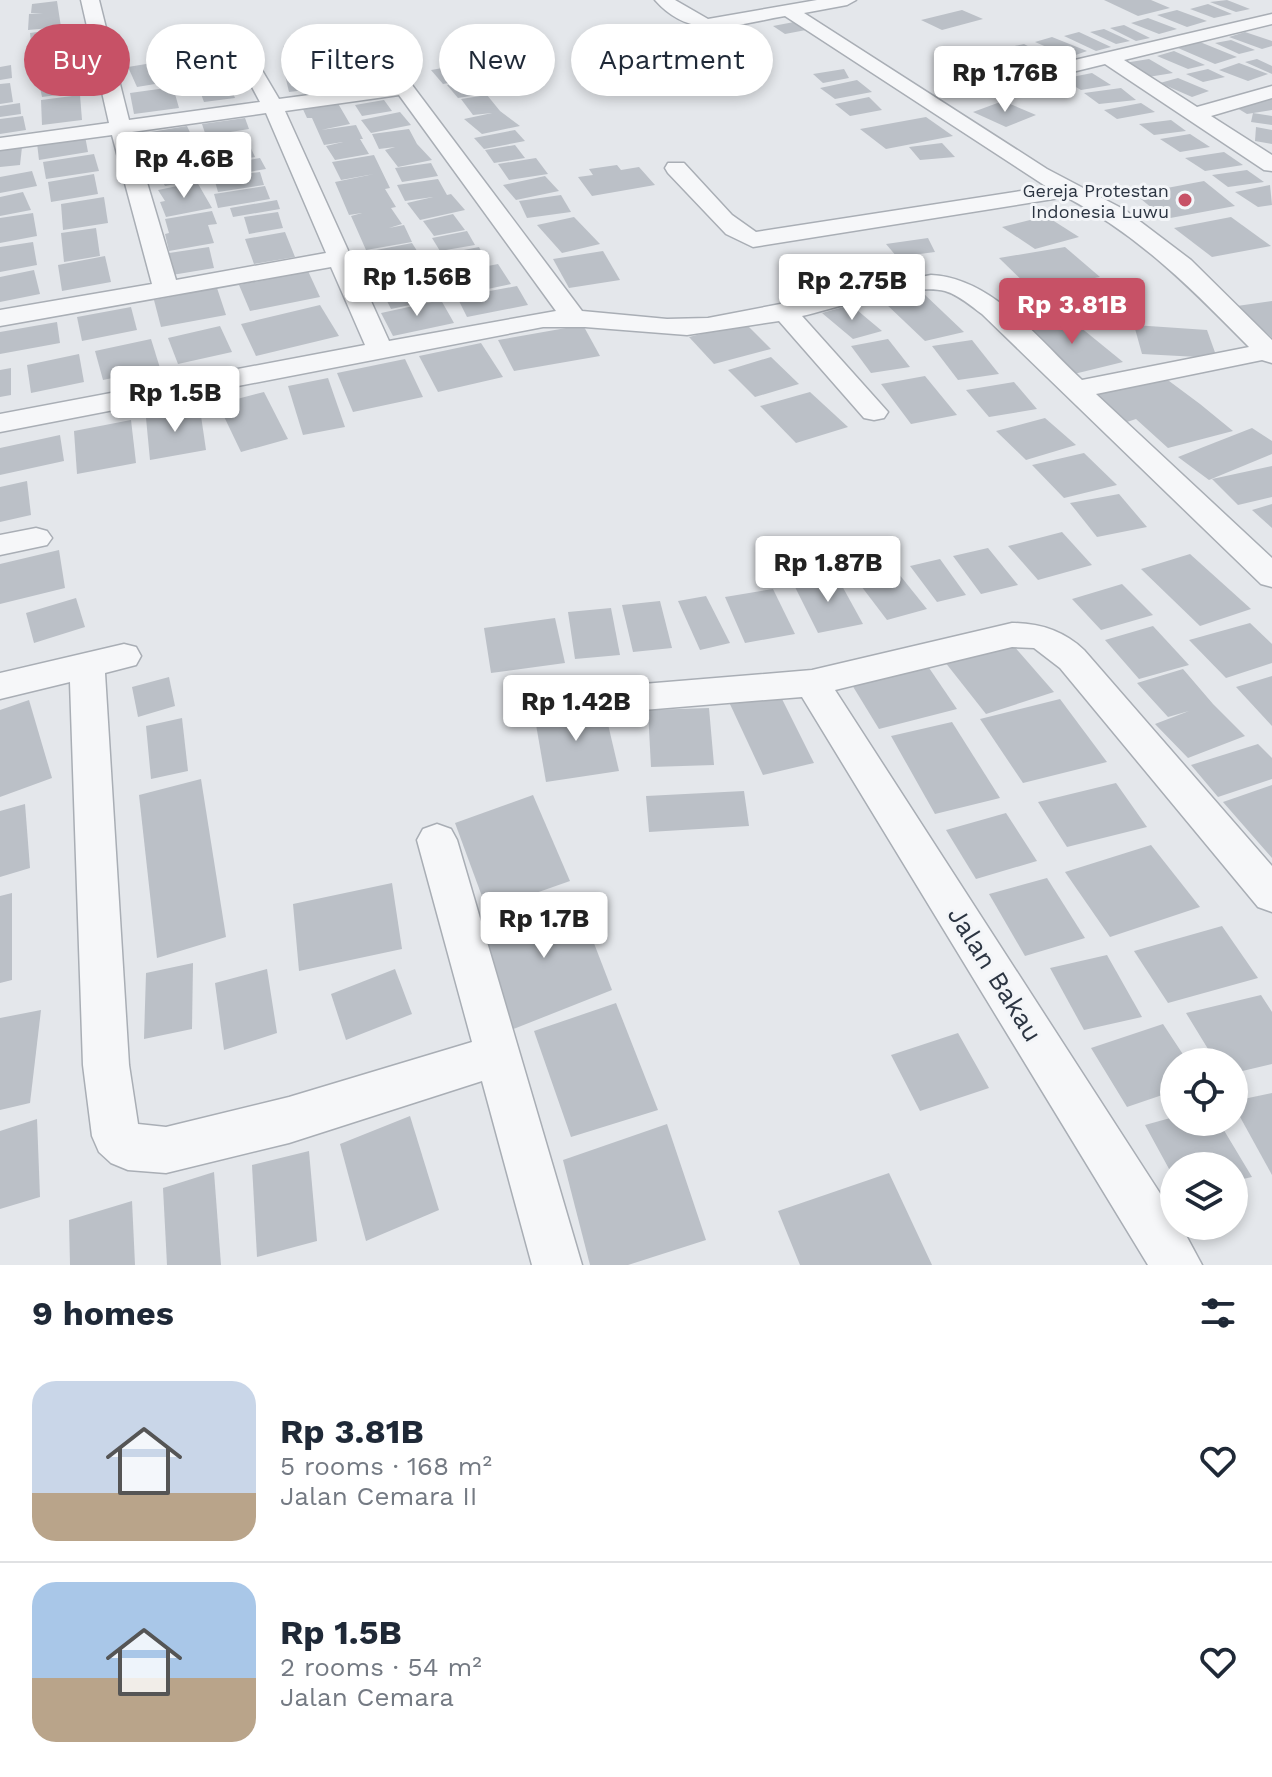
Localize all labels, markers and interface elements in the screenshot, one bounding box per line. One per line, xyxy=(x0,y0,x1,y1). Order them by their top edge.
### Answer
chip: Buy xyxy=(24,24,130,96)
chip: Rent xyxy=(146,24,265,96)
chip: Filters xyxy=(281,24,423,96)
chip: New xyxy=(439,24,555,96)
chip: Apartment xyxy=(571,24,773,96)
pin: Rp 1.76B xyxy=(922,46,1088,114)
text: Rp 1.76B xyxy=(952,57,1058,87)
pin: Rp 4.6B xyxy=(110,132,258,200)
text: Rp 4.6B xyxy=(134,143,234,173)
place label: Gereja Protestan Indonesia Luwu xyxy=(1022,180,1169,222)
marker: Gereja Protestan Indonesia Luwu xyxy=(1176,191,1194,209)
pin: Rp 1.56B xyxy=(334,250,500,318)
pin: Rp 2.75B xyxy=(769,254,935,322)
text: Rp 1.56B xyxy=(362,261,472,291)
text: Rp 2.75B xyxy=(797,265,907,295)
pin: Rp 3.81B xyxy=(989,278,1155,346)
text: Rp 3.81B xyxy=(1017,289,1127,319)
pin: Rp 1.5B xyxy=(101,366,249,434)
text: Rp 1.5B xyxy=(128,377,222,407)
pin: Rp 1.87B xyxy=(745,536,911,604)
text: Rp 1.87B xyxy=(773,547,883,577)
pin: Rp 1.42B xyxy=(493,675,659,743)
text: Rp 1.42B xyxy=(521,686,631,716)
pin: Rp 1.7B xyxy=(470,892,618,960)
street label: Jalan Bakau xyxy=(942,901,1048,1047)
text: Rp 1.7B xyxy=(499,903,589,933)
map controls xyxy=(1160,1048,1248,1240)
button: locate xyxy=(1160,1048,1248,1136)
button: layers xyxy=(1160,1152,1248,1240)
icon: filters xyxy=(1196,1291,1240,1335)
text: 9 homes xyxy=(32,1293,174,1333)
text: Rp 3.81B xyxy=(280,1411,424,1451)
icon: home xyxy=(96,1413,192,1509)
icon: heart xyxy=(1196,1439,1240,1483)
text: 5 rooms · 168 m² xyxy=(280,1451,492,1481)
text: Jalan Cemara II xyxy=(280,1481,478,1511)
text: Rp 1.5B xyxy=(280,1612,402,1652)
icon: home xyxy=(96,1614,192,1710)
icon: heart xyxy=(1196,1640,1240,1684)
text: 2 rooms · 54 m² xyxy=(280,1652,482,1682)
text: Jalan Cemara xyxy=(280,1682,454,1712)

